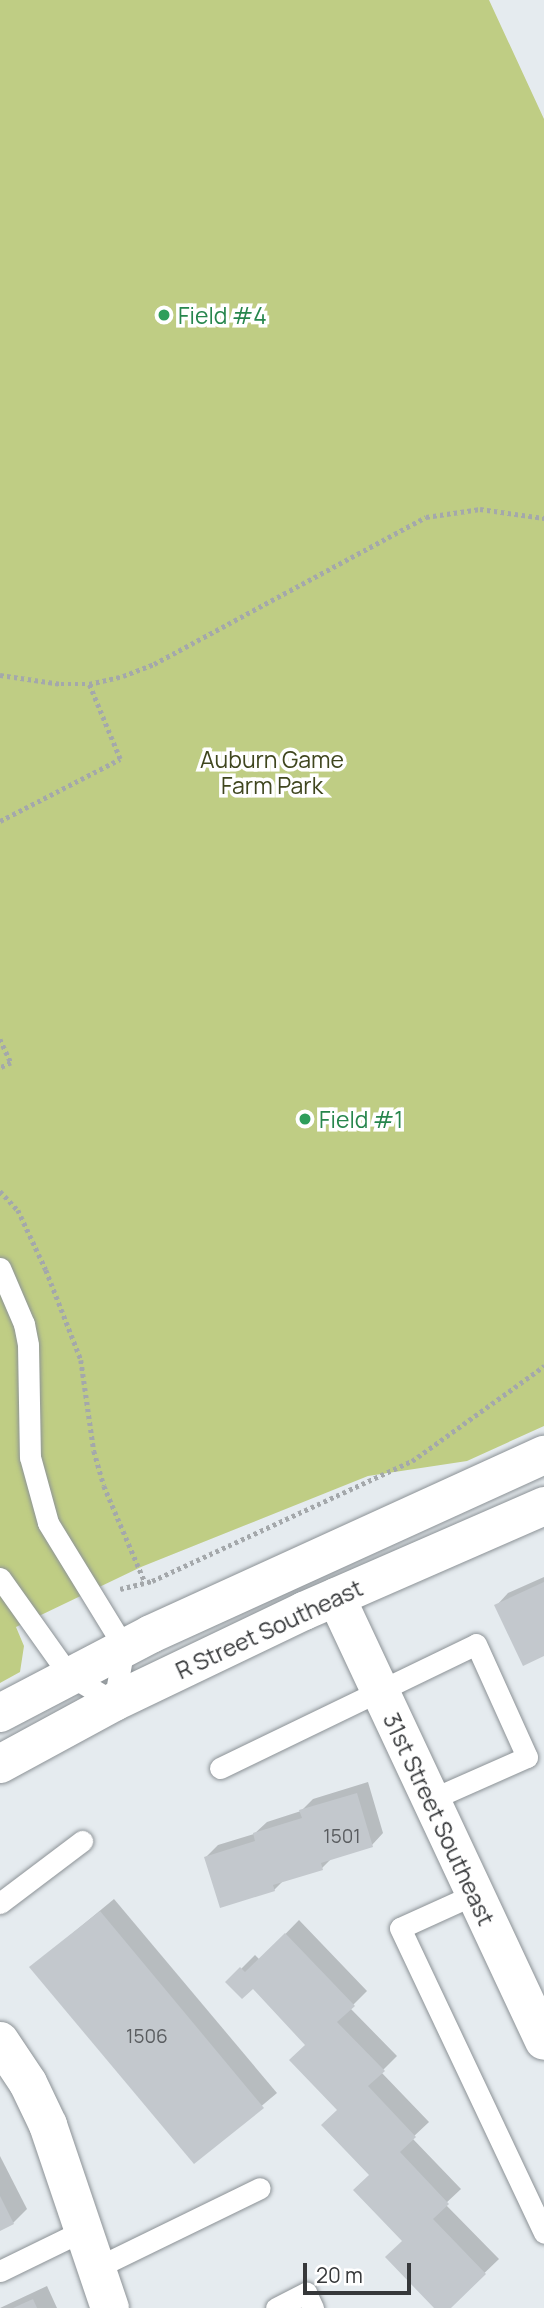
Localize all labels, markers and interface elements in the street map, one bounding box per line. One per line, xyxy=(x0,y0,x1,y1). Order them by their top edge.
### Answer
place label: Field #4 xyxy=(178,301,267,329)
marker: Field #4 xyxy=(156,307,172,323)
park label: Auburn Game Farm Park xyxy=(200,745,344,799)
place label: Field #1 xyxy=(319,1105,403,1133)
marker: Field #1 xyxy=(297,1111,313,1127)
street label: R Street Southeast xyxy=(171,1574,367,1684)
street label: 31st Street Southeast xyxy=(378,1708,500,1930)
house number: 1501 xyxy=(323,1826,361,1848)
house number: 1506 xyxy=(126,2026,168,2048)
scale bar xyxy=(306,2248,414,2292)
text: 20 m xyxy=(316,2261,363,2289)

